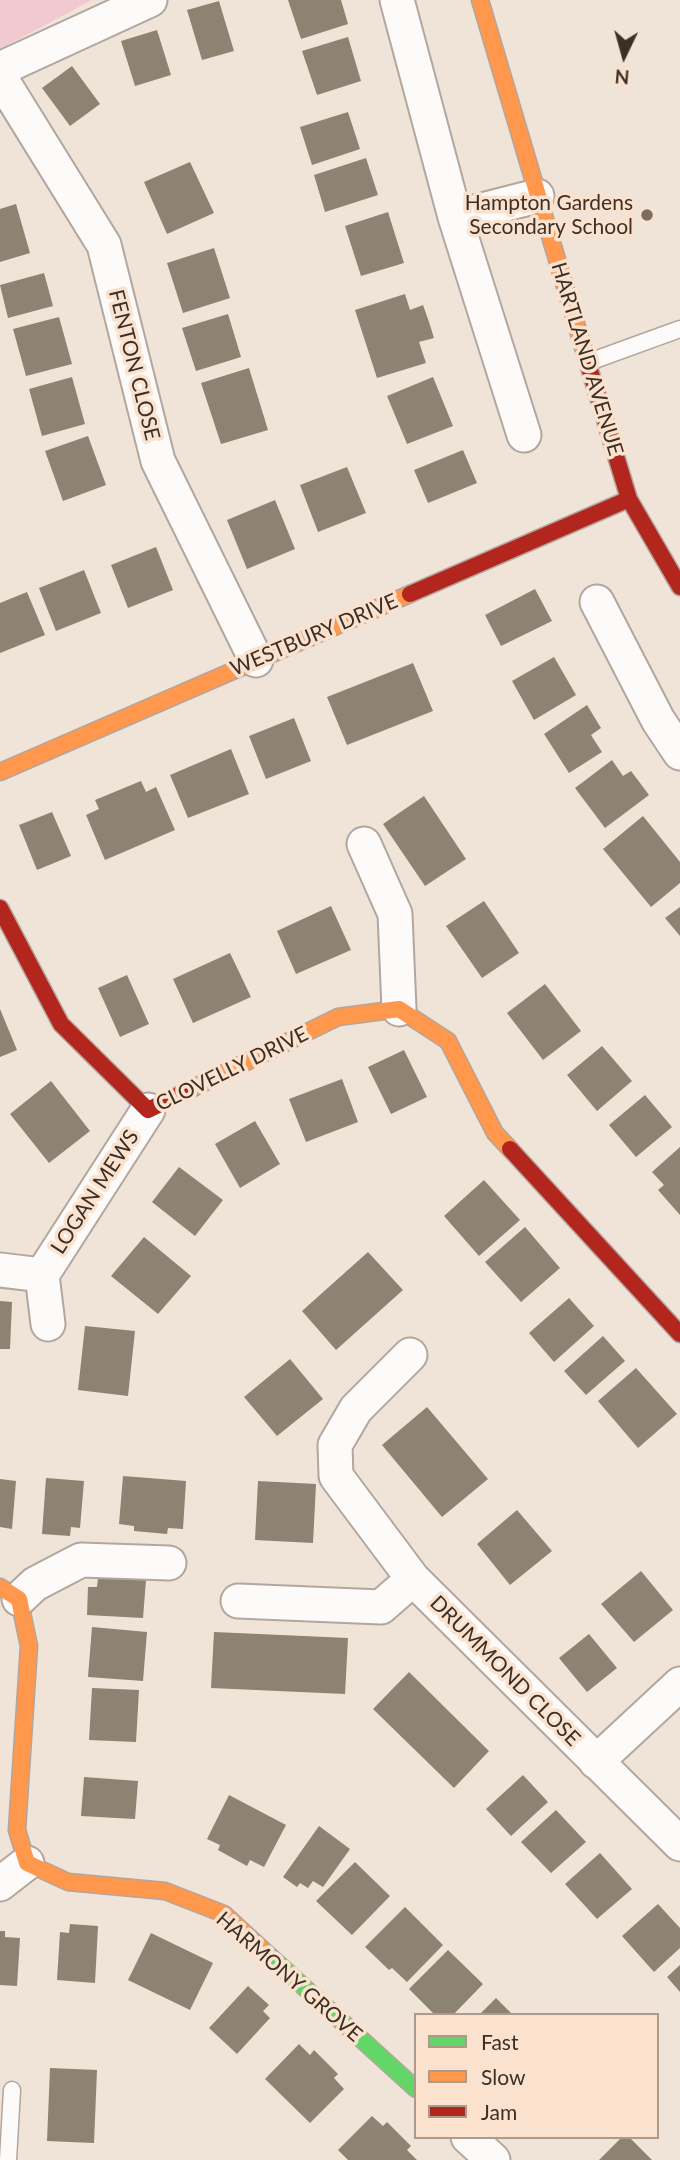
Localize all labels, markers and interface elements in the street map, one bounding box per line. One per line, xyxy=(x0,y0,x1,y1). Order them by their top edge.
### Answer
north arrow xyxy=(589,21,659,91)
text: N xyxy=(614,65,630,90)
place label: Hampton Gardens Secondary School xyxy=(465,190,633,240)
marker: Hampton Gardens Secondary School xyxy=(639,207,655,223)
street label: HARTLAND AVENUE xyxy=(546,259,628,459)
street label: FENTON CLOSE xyxy=(103,287,165,443)
street label: WESTBURY DRIVE xyxy=(227,588,401,682)
street label: CLOVELLY DRIVE xyxy=(152,1021,312,1117)
street label: LOGAN MEWS xyxy=(46,1125,144,1259)
street label: DRUMMOND CLOSE xyxy=(425,1591,585,1751)
street label: HARMONY GROVE xyxy=(211,1907,367,2047)
legend xyxy=(414,2013,659,2139)
text: Fast xyxy=(481,2029,518,2054)
text: Slow xyxy=(481,2064,525,2089)
text: Jam xyxy=(481,2099,517,2124)

